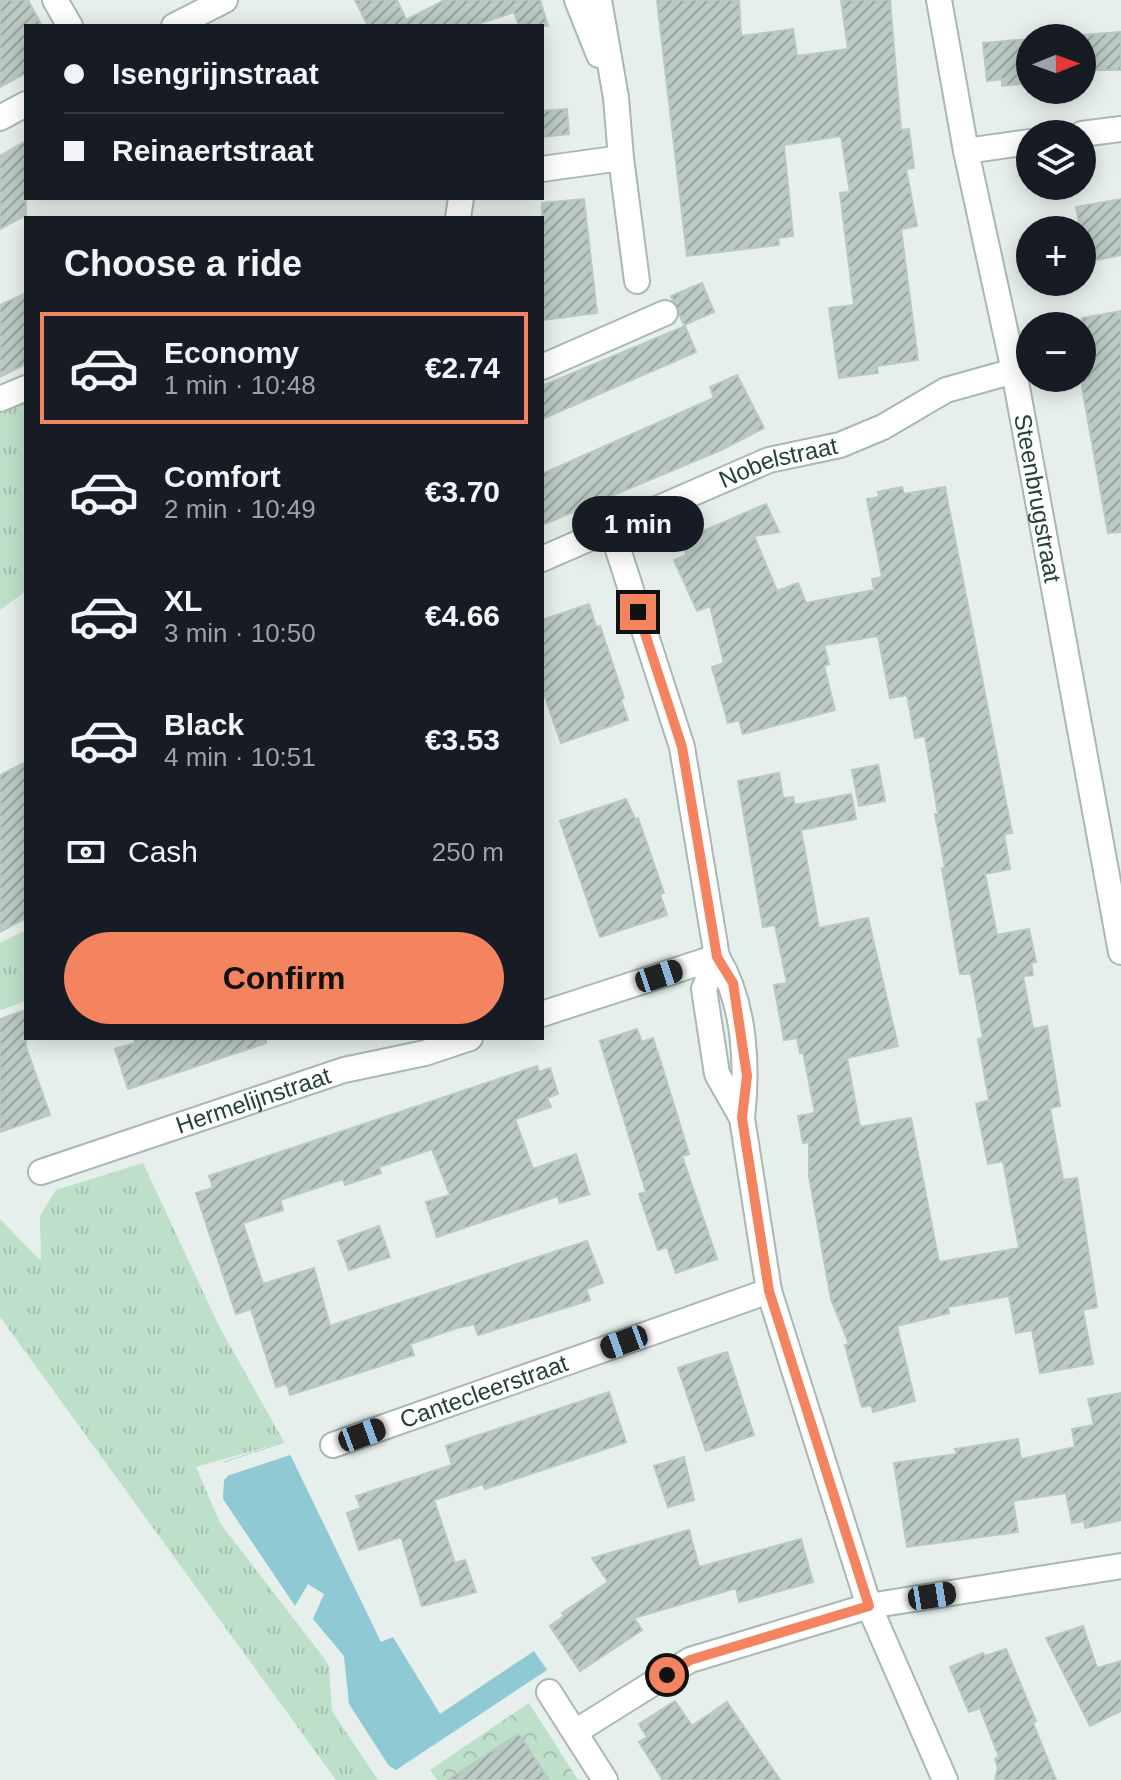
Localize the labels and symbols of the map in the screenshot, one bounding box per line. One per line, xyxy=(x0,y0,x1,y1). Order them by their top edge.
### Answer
north arrow xyxy=(1016,24,1096,104)
street label: Steenbrugstraat xyxy=(1009,412,1067,585)
street label: Nobelstraat xyxy=(715,432,840,493)
callout: 1 min xyxy=(572,496,704,552)
route end xyxy=(620,594,656,630)
car xyxy=(632,957,686,995)
street label: Hermelijnstraat xyxy=(172,1061,334,1139)
car xyxy=(597,1323,651,1361)
street label: Cantecleerstraat xyxy=(396,1349,572,1433)
car xyxy=(335,1416,389,1454)
car xyxy=(906,1580,958,1612)
route start xyxy=(649,1657,685,1693)

